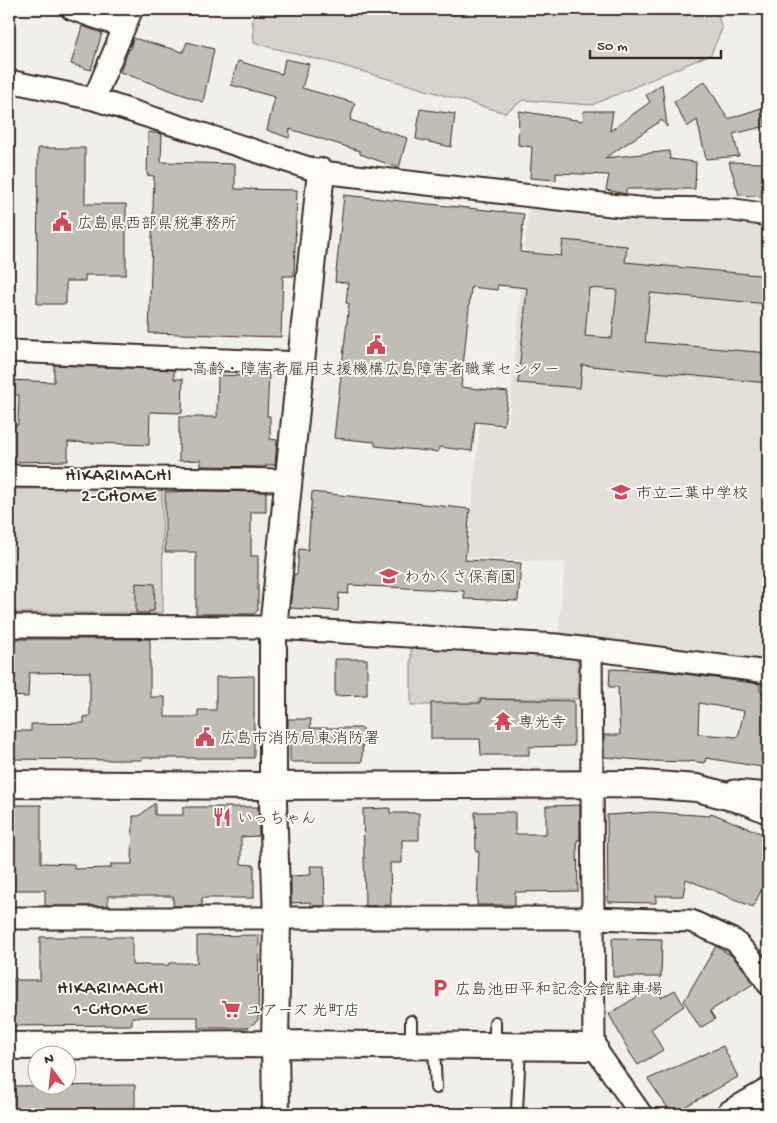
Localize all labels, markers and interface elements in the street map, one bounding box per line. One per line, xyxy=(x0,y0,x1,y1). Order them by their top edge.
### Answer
scale bar xyxy=(590,28,721,60)
text: 50 m xyxy=(597,38,628,56)
public building icon: 広島県西部県税事務所 xyxy=(51,211,73,233)
place label: 広島県西部県税事務所 xyxy=(77,214,237,235)
public building icon: 高齢・障害者雇用支援機構広島障害者職業センター xyxy=(365,334,387,356)
place label: 高齢・障害者雇用支援機構広島障害者職業センター xyxy=(192,360,560,381)
district label: HIKARIMACHI 2-CHOME xyxy=(65,466,173,508)
school or university icon: 市立二葉中学校 xyxy=(610,481,632,503)
place label: 市立二葉中学校 xyxy=(636,485,748,505)
school or university icon: わかくさ保育園 xyxy=(378,565,400,587)
place label: わかくさ保育園 xyxy=(404,569,516,589)
temple icon: 専光寺 xyxy=(492,710,514,732)
place label: 専光寺 xyxy=(518,713,566,734)
public building icon: 広島市消防局東消防署 xyxy=(194,726,216,748)
place label: 広島市消防局東消防署 xyxy=(220,729,380,750)
restaurant icon: いっちゃん xyxy=(211,806,233,828)
place label: いっちゃん xyxy=(237,810,317,830)
parking icon: 広島池田平和記念会館駐車場 xyxy=(429,977,451,999)
district label: HIKARIMACHI 1-CHOME xyxy=(57,979,165,1021)
place label: 広島池田平和記念会館駐車場 xyxy=(455,980,663,1001)
supermarket icon: ユアーズ 光町店 xyxy=(220,998,242,1020)
place label: ユアーズ 光町店 xyxy=(246,1002,360,1022)
north arrow xyxy=(28,1046,78,1096)
text: N xyxy=(43,1050,56,1069)

